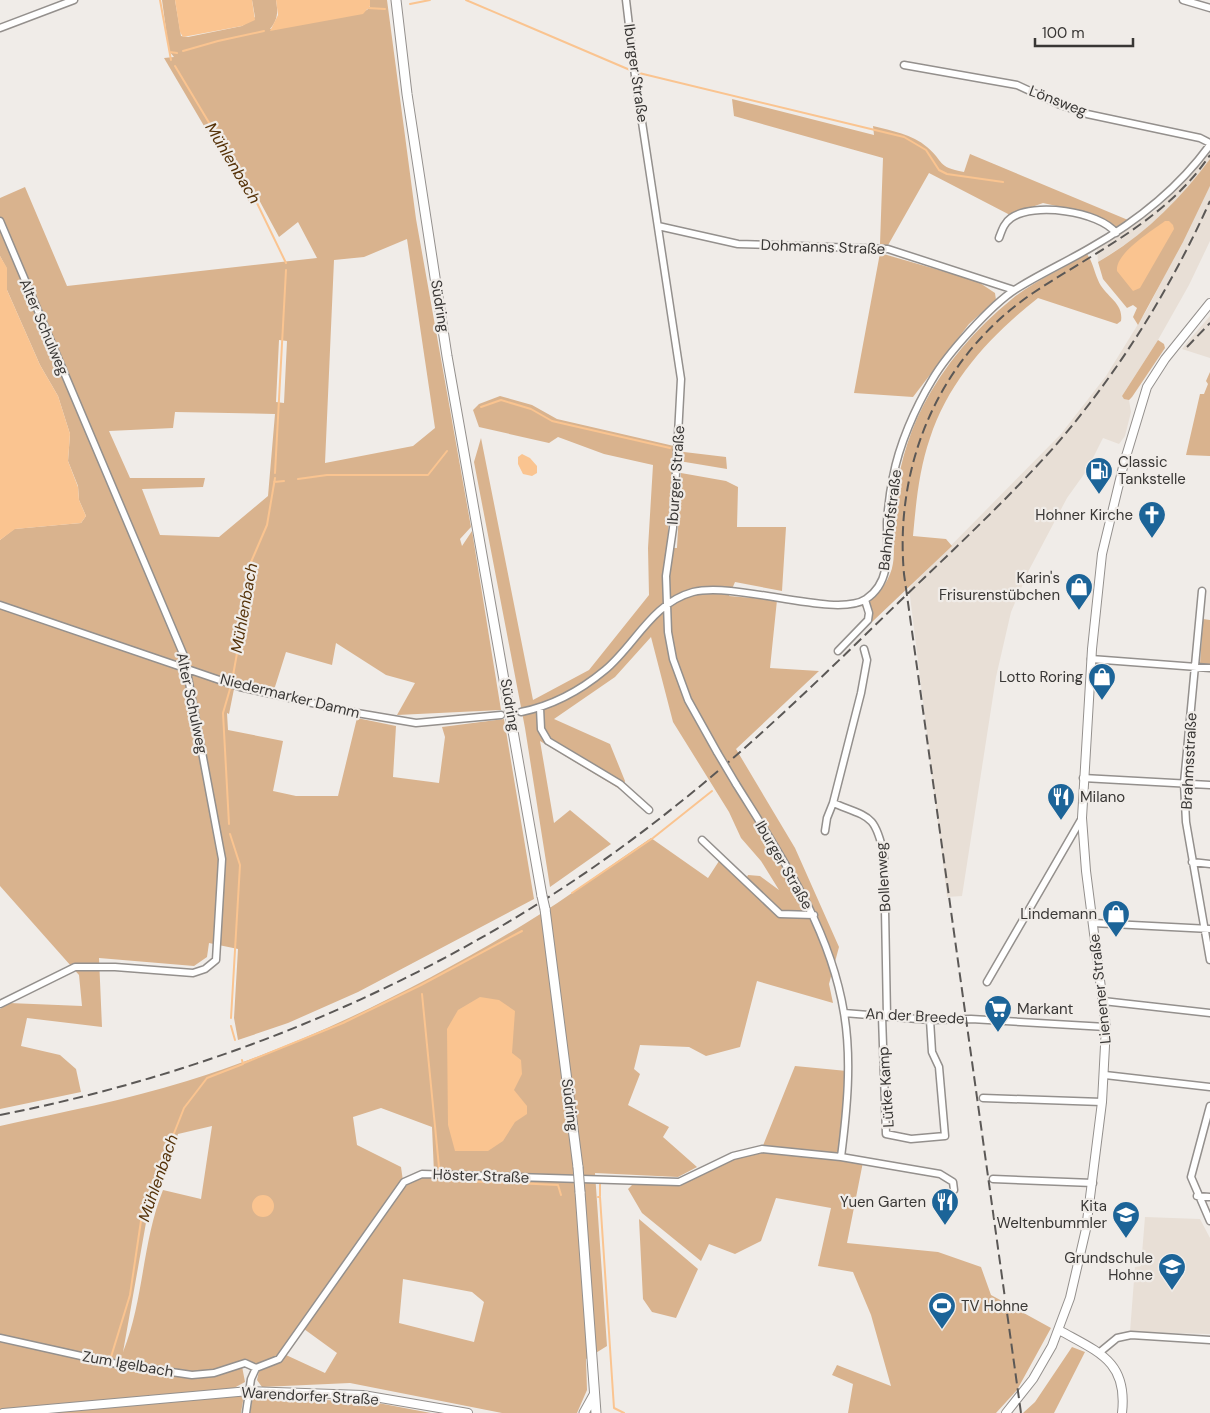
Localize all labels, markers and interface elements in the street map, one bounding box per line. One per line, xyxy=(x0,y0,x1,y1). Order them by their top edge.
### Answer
scale bar xyxy=(1035,15,1132,47)
street label: Iburger Straße xyxy=(619,22,653,124)
text: 100 m xyxy=(1042,23,1085,43)
street label: Lönsweg xyxy=(1026,81,1090,121)
water label: Mühlenbach xyxy=(201,119,265,207)
street label: Dohmanns Straße xyxy=(760,235,886,259)
street label: Alter Schulweg xyxy=(15,276,73,378)
street label: Südring xyxy=(426,278,454,334)
street label: Iburger Straße xyxy=(663,425,689,525)
place label: Classic Tankstelle xyxy=(1118,452,1186,489)
fuel station icon: Classic Tankstelle xyxy=(1084,456,1114,495)
street label: Bahnhofstraße xyxy=(874,468,906,572)
church icon: Hohner Kirche xyxy=(1137,500,1167,539)
place label: Hohner Kirche xyxy=(1035,505,1133,525)
water label: Mühlenbach xyxy=(226,561,262,655)
place label: Karin's Frisurenstübchen xyxy=(939,568,1060,605)
shop icon: Karin's Frisurenstübchen xyxy=(1064,572,1094,611)
street label: Alter Schulweg xyxy=(172,651,212,755)
shop icon: Lotto Roring xyxy=(1087,662,1117,701)
place label: Lotto Roring xyxy=(999,667,1083,687)
street label: Niedermarker Damm xyxy=(218,669,362,723)
street label: Südring xyxy=(496,677,524,733)
street label: Brahmsstraße xyxy=(1176,712,1202,810)
restaurant icon: Milano xyxy=(1046,782,1076,821)
place label: Milano xyxy=(1080,787,1125,807)
street label: Iburger Straße xyxy=(750,817,818,913)
street label: Bollenweg xyxy=(871,842,895,912)
shop icon: Lindemann xyxy=(1101,899,1131,938)
place label: Lindemann xyxy=(1020,904,1097,924)
street label: Lienener Straße xyxy=(1084,933,1116,1045)
supermarket icon: Markant xyxy=(983,994,1013,1033)
place label: Markant xyxy=(1017,999,1074,1019)
street label: An der Breede xyxy=(865,1003,965,1029)
street label: Lütke Kamp xyxy=(873,1046,899,1128)
street label: Südring xyxy=(557,1078,583,1132)
water label: Mühlenbach xyxy=(133,1132,183,1224)
street label: Höster Straße xyxy=(432,1164,530,1188)
restaurant icon: Yuen Garten xyxy=(930,1187,960,1226)
place label: Yuen Garten xyxy=(840,1192,926,1212)
place label: Kita Weltenbummler xyxy=(996,1196,1107,1233)
school or university icon: Kita Weltenbummler xyxy=(1111,1200,1141,1239)
place label: Grundschule Hohne xyxy=(1064,1248,1153,1285)
school or university icon: Grundschule Hohne xyxy=(1157,1252,1187,1291)
sports icon: TV Hohne xyxy=(927,1291,957,1330)
place label: TV Hohne xyxy=(961,1296,1028,1316)
street label: Zum Igelbach xyxy=(81,1346,175,1382)
street label: Warendorfer Straße xyxy=(241,1382,379,1410)

